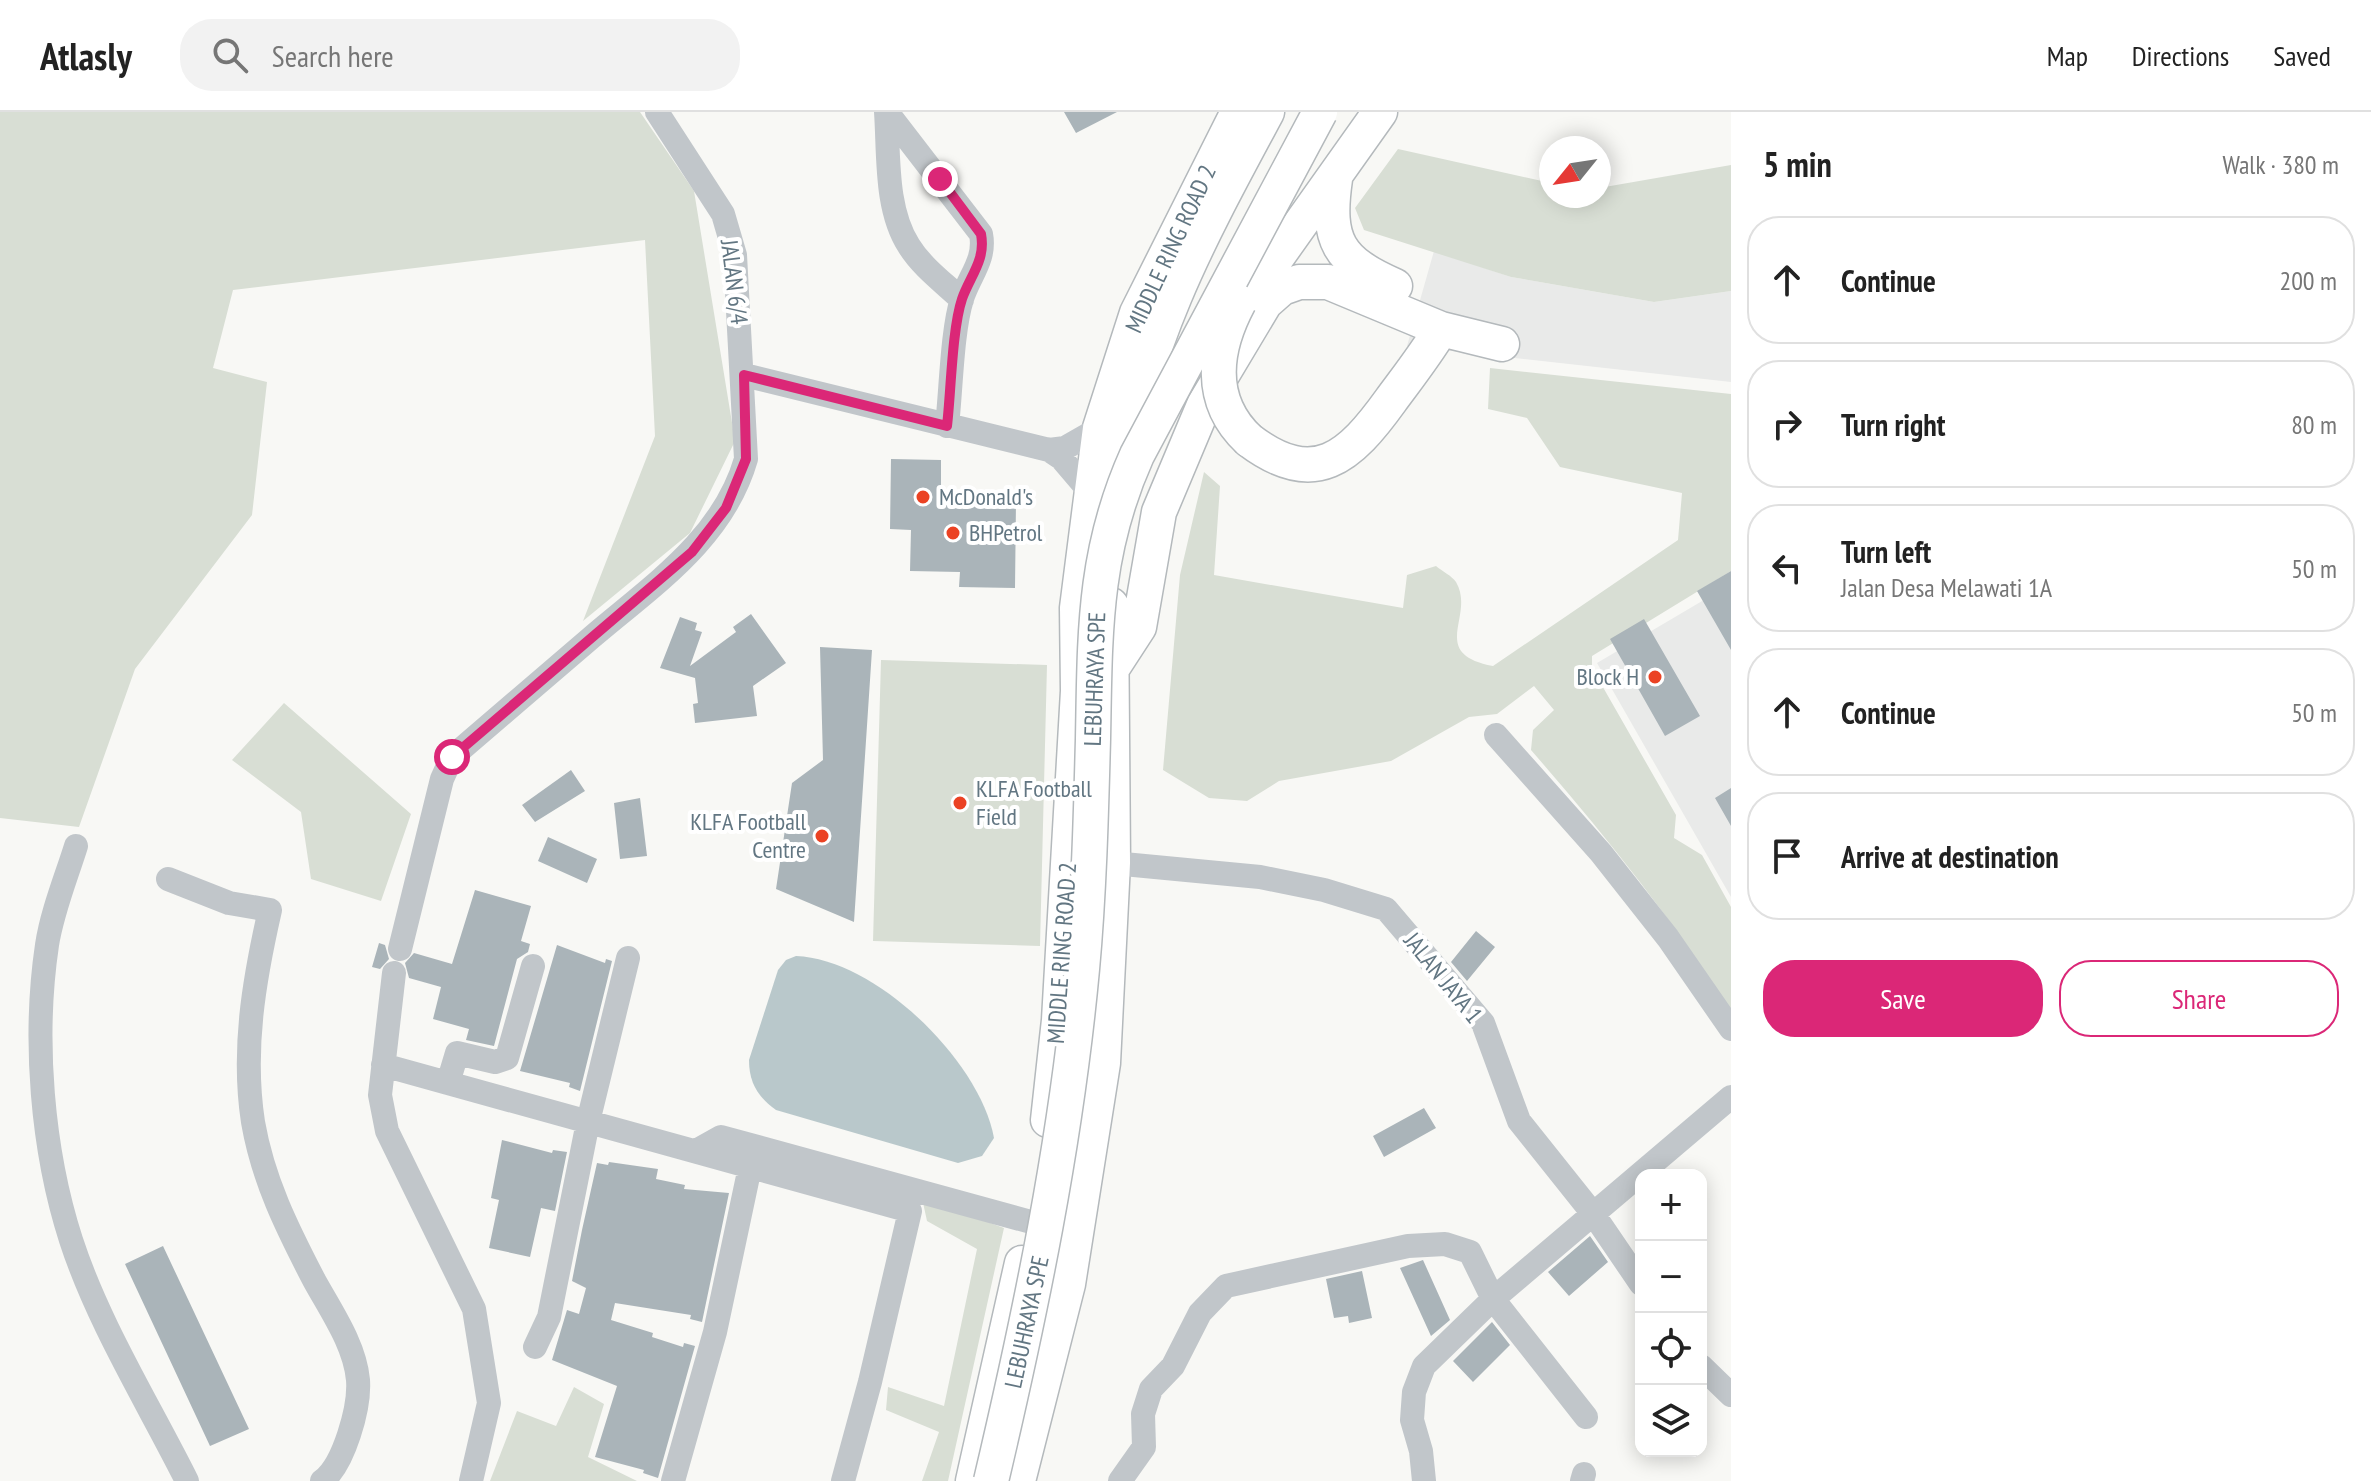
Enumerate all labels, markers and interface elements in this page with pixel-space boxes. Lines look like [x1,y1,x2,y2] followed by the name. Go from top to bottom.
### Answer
[180,19,740,91] search box
[40,31,132,80] text: Atlasly
[208,33,252,77] icon: search
[272,36,394,75] text: Search here
[2047,37,2088,74] text: Map
[2132,37,2229,74] text: Directions
[2273,37,2331,74] text: Saved
[1539,136,1611,208] north arrow
[1763,142,1832,186] text: 5 min
[2222,148,2339,181] text: Walk · 380 m
[1118,160,1223,338] street label: MIDDLE RING ROAD 2
[922,161,958,197] route end
[714,237,755,326] street label: JALAN 6/4
[1765,258,1809,302] icon: ahead
[1841,261,1936,300] text: Continue
[2279,264,2337,297] text: 200 m
[1765,402,1809,446] icon: right
[1841,405,1945,444] text: Turn right
[2291,408,2337,441] text: 80 m
[939,481,1033,512] place label: McDonald's
[914,488,932,506] marker: McDonald's
[969,517,1043,548] place label: BHPetrol
[944,524,962,542] marker: BHPetrol
[1841,532,1931,571] text: Turn left
[1765,546,1809,590] icon: left
[2291,552,2337,585] text: 50 m
[1841,571,2052,604] text: Jalan Desa Melawati 1A
[1077,611,1112,747] street label: LEBUHRAYA SPE
[1577,661,1639,692] place label: Block H
[1646,668,1664,686] marker: Block H
[1765,690,1809,734] icon: ahead
[1841,693,1936,732] text: Continue
[2291,696,2337,729] text: 50 m
[434,739,470,775] route start
[976,773,1092,832] place label: KLFA Football Field
[951,794,969,812] marker: KLFA Football Field
[690,806,806,865] place label: KLFA Football Centre
[813,827,831,845] marker: KLFA Football Centre
[1765,834,1809,878] icon: arrive
[1841,837,2059,876] text: Arrive at destination
[1040,861,1083,1045] street label: MIDDLE RING ROAD 2
[1397,925,1490,1030] street label: JALAN JAYA 1
[1763,960,2043,1037] button: Save
[2059,960,2339,1037] button: Share
[1635,1169,1707,1457] map controls
[1635,1169,1707,1241] button: +
[1635,1241,1707,1313] button: −
[997,1253,1056,1391] street label: LEBUHRAYA SPE
[1635,1313,1707,1385] button: locate
[1635,1385,1707,1457] button: layers

